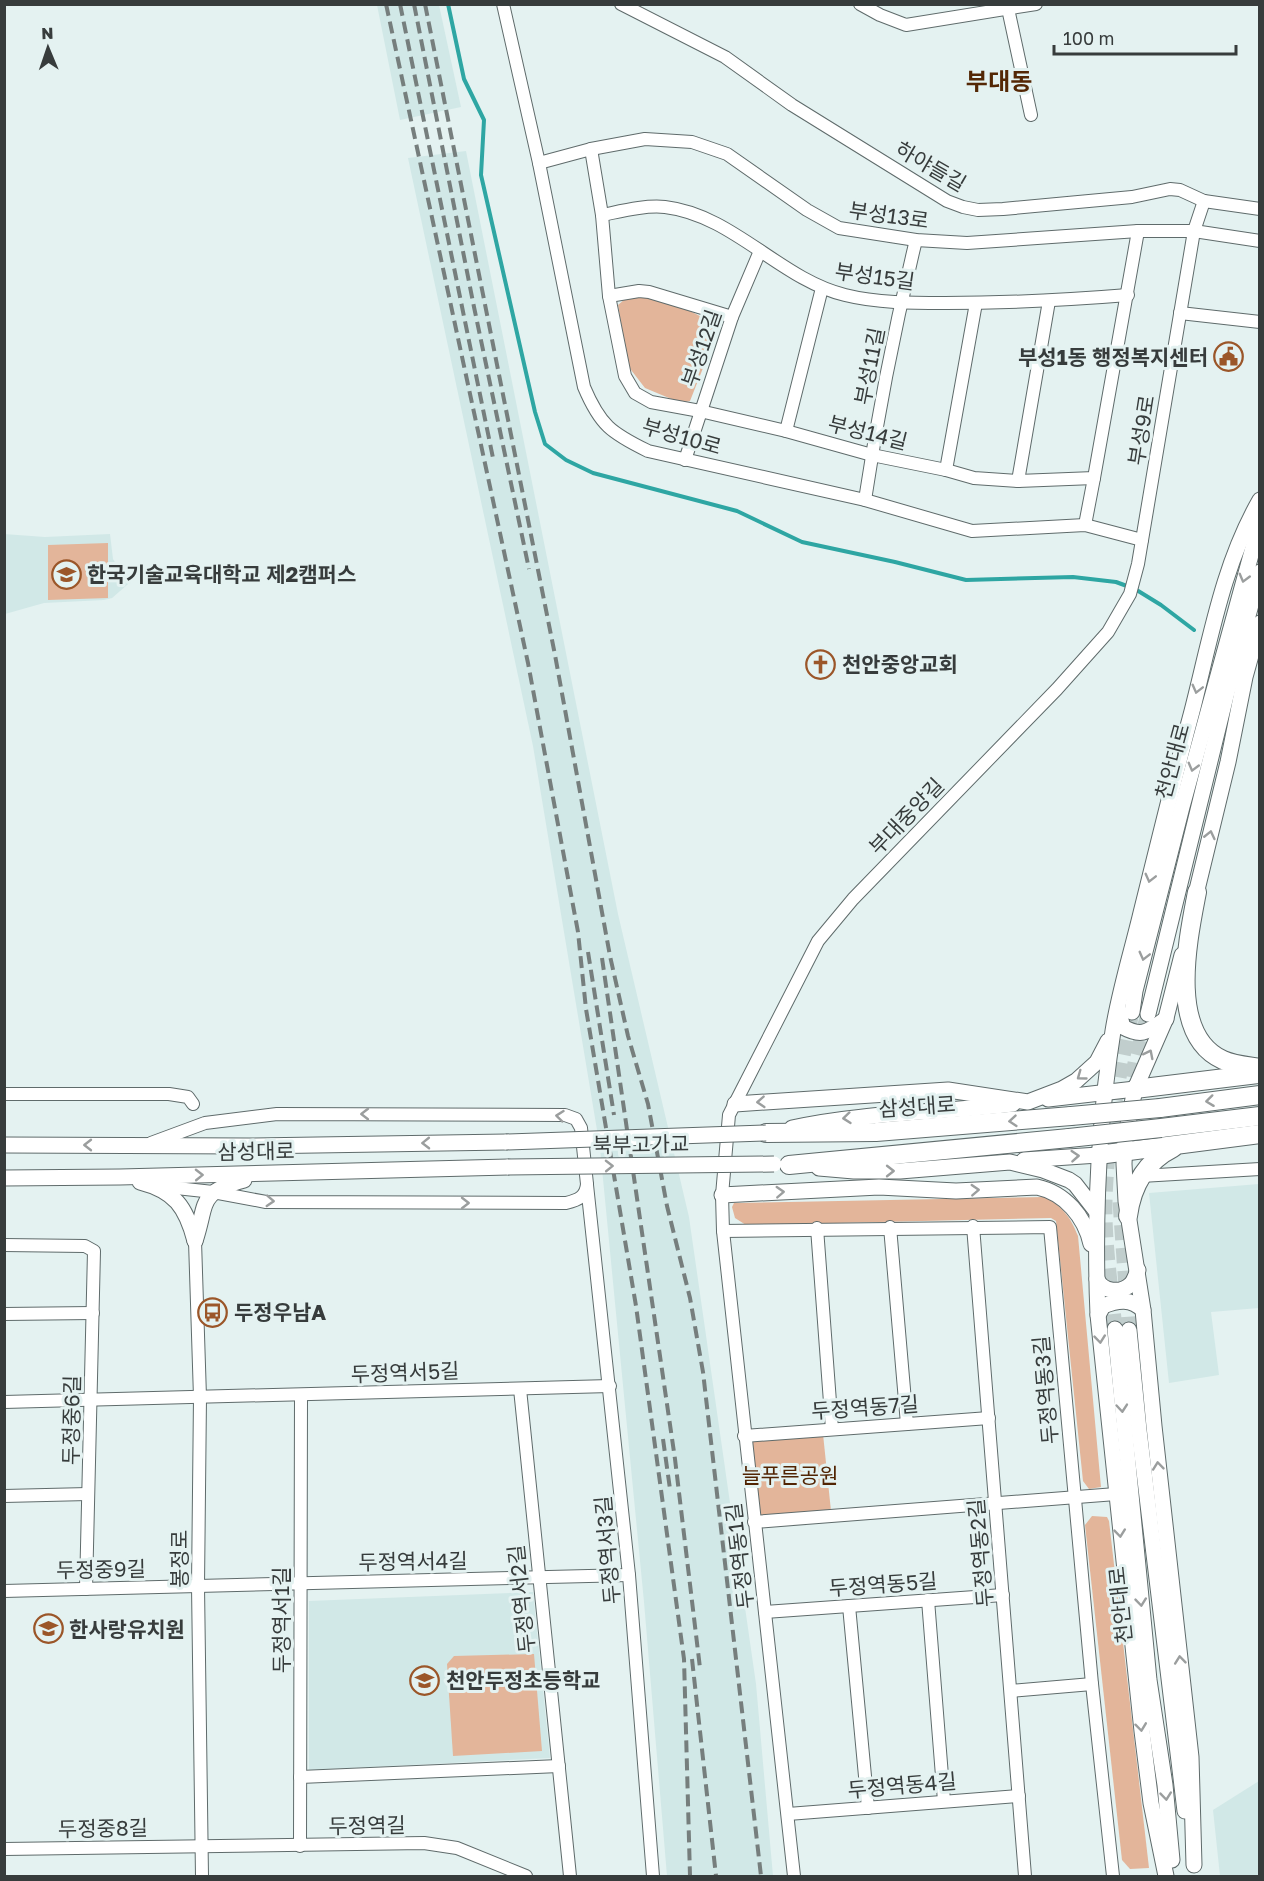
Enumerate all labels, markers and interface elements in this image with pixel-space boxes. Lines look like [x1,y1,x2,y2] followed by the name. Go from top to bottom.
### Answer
[18,18,78,78] north arrow
[1054,18,1236,56] scale bar
[41,23,54,43] text: N
[1063,27,1114,49] text: 100 m
[966,66,1032,95] district label: 부대동
[891,135,971,197] street label: 하야들길
[847,197,931,233] street label: 부성13로
[833,258,917,294] street label: 부성15길
[676,306,726,390] street label: 부성12길
[849,325,889,407] street label: 부성11길
[1213,341,1245,373] public building icon: 부성1동 행정복지센터
[1018,344,1208,370] place label: 부성1동 행정복지센터
[1123,393,1159,467] street label: 부성9로
[826,410,910,454] street label: 부성14길
[639,412,725,460] street label: 부성10로
[50,558,82,590] school or university icon: 한국기술교육대학교 제2캠퍼스
[87,561,356,587] place label: 한국기술교육대학교 제2캠퍼스
[1238,573,1251,583] one-way arrow
[805,648,837,680] church icon: 천안중앙교회
[842,651,958,677] place label: 천안중앙교회
[1192,683,1205,693] one-way arrow
[1149,720,1195,802] street label: 천안대로
[1187,762,1200,772] one-way arrow
[863,772,949,860] street label: 부대중앙길
[1203,831,1216,841] one-way arrow
[1144,872,1157,882] one-way arrow
[1139,950,1151,960] one-way arrow
[1142,1050,1154,1061] one-way arrow
[1077,1069,1088,1080] one-way arrow
[878,1090,956,1122] street label: 삼성대로
[756,1095,765,1108] one-way arrow
[1205,1095,1214,1107] one-way arrow
[360,1107,369,1120] one-way arrow
[555,1110,564,1123] one-way arrow
[842,1111,851,1124] one-way arrow
[1008,1114,1017,1127] one-way arrow
[592,1130,690,1158] street label: 북부고가교
[217,1137,295,1165] street label: 삼성대로
[422,1137,431,1149] one-way arrow
[84,1139,93,1151] one-way arrow
[1070,1150,1079,1163] one-way arrow
[604,1160,613,1172] one-way arrow
[885,1165,894,1177] one-way arrow
[195,1169,204,1181] one-way arrow
[971,1183,980,1196] one-way arrow
[776,1186,785,1199] one-way arrow
[266,1195,275,1208] one-way arrow
[461,1197,470,1209] one-way arrow
[197,1296,229,1328] bus stop icon: 두정우남A
[234,1299,326,1325] place label: 두정우남A
[1027,1335,1063,1445] street label: 두정역동3길
[1093,1335,1106,1344] one-way arrow
[350,1357,460,1387] street label: 두정역서5길
[57,1375,85,1465] street label: 두정중6길
[810,1390,920,1424] street label: 두정역동7길
[1115,1404,1128,1413] one-way arrow
[742,1462,838,1488] park label: 늘푸른공원
[1152,1462,1165,1471] one-way arrow
[589,1495,625,1605] street label: 두정역서3길
[962,1498,998,1608] street label: 두정역동2길
[720,1501,758,1611] street label: 두정역동1길
[1113,1529,1126,1538] one-way arrow
[166,1530,192,1588] street label: 봉정로
[502,1544,540,1654] street label: 두정역서2길
[358,1547,468,1575] street label: 두정역서4길
[56,1555,146,1583] street label: 두정중9길
[1103,1565,1137,1645] street label: 천안대로
[268,1567,294,1673] street label: 두정역서1길
[828,1567,938,1601] street label: 두정역동5길
[1134,1598,1147,1607] one-way arrow
[32,1613,64,1645] school or university icon: 한사랑유치원
[69,1616,185,1642] place label: 한사랑유치원
[1174,1656,1187,1665] one-way arrow
[409,1664,441,1696] school or university icon: 천안두정초등학교
[446,1667,601,1693] place label: 천안두정초등학교
[1134,1722,1147,1732] one-way arrow
[846,1767,958,1803] street label: 두정역동4길
[1159,1791,1172,1800] one-way arrow
[328,1811,406,1839] street label: 두정역길
[58,1814,148,1842] street label: 두정중8길

